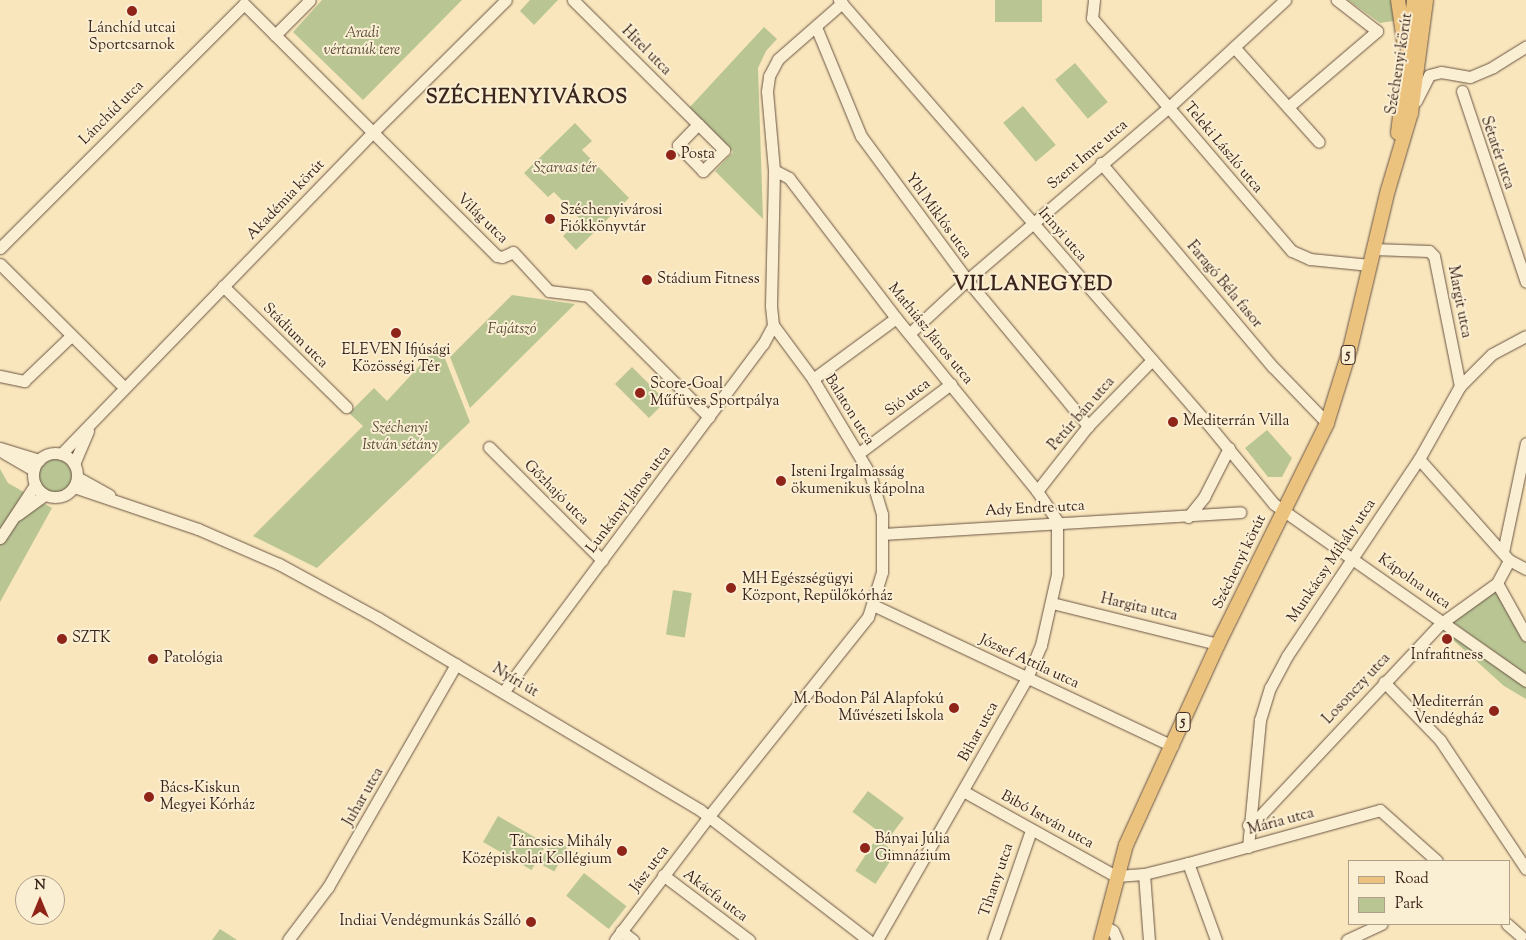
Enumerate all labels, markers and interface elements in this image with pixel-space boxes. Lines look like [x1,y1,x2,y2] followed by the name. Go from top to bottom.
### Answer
[126,5,138,17] marker: Lánchíd utcai Sportcsarnok
[1383,12,1417,116] street label: Széchenyi körút
[88,19,176,54] place label: Lánchíd utcai Sportcsarnok
[617,22,675,80] street label: Hitel utca
[324,24,400,59] park label: Aradi vértanúk tere
[76,77,148,149] street label: Lánchíd utca
[424,86,630,110] district label: SZÉCHENYIVÁROS
[1180,99,1266,197] street label: Teleki László utca
[1476,114,1518,192] street label: Sétatér utca
[1044,116,1132,194] street label: Szent Imre utca
[681,146,715,164] place label: Posta
[665,149,677,161] marker: Posta
[243,156,329,244] street label: Akadémia körút
[533,160,597,178] park label: Szarvas tér
[901,170,975,262] street label: Ybl Miklós utca
[453,190,511,248] street label: Világ utca
[560,201,663,236] place label: Széchenyivárosi Fiókkönyvtár
[1034,204,1090,266] street label: Irinyi utca
[544,213,556,225] marker: Széchenyivárosi Fiókkönyvtár
[1182,238,1266,332] street label: Faragó Béla fasor
[1443,264,1475,340] street label: Margit utca
[657,271,760,289] place label: Stádium Fitness
[951,273,1115,297] district label: VILLANEGYED
[641,274,653,286] marker: Stádium Fitness
[884,280,976,388] street label: Mathiász János utca
[259,300,331,372] street label: Stádium utca
[488,321,536,339] park label: Fajátszó
[390,327,402,339] marker: ELEVEN Ifjúsági Közösségi Tér
[341,341,451,376] place label: ELEVEN Ifjúsági Közösségi Tér
[1340,344,1356,366] road number: 5
[820,371,878,449] street label: Balaton utca
[1045,373,1119,455] street label: Petúr bán utca
[650,375,779,410] place label: Score-Goal Műfüves Sportpálya
[882,375,934,421] street label: Sió utca
[634,387,646,399] marker: Score-Goal Műfüves Sportpálya
[1183,413,1289,431] place label: Mediterrán Villa
[1167,416,1179,428] marker: Mediterrán Villa
[362,419,438,454] park label: Széchenyi István sétány
[583,443,675,557] street label: Lunkányi János utca
[520,457,592,529] street label: Gőzhajó utca
[791,463,925,498] place label: Isteni Irgalmasság ökumenikus kápolna
[775,475,787,487] marker: Isteni Irgalmasság ökumenikus kápolna
[1284,496,1380,626] street label: Munkácsy Mihály utca
[985,497,1085,521] street label: Ady Endre utca
[1209,512,1271,612] street label: Széchenyi körút
[1374,550,1454,614] street label: Kápolna utca
[742,570,893,605] place label: MH Egészségügyi Központ, Repülőkórház
[724,581,738,595] marker: MH Egészségügyi Központ, Repülőkórház
[1099,590,1179,626] street label: Hargita utca
[72,630,111,648] place label: SZTK
[976,631,1082,693] street label: József Attila utca
[56,633,68,645] marker: SZTK
[1441,633,1453,645] marker: Infrafitness
[1411,647,1483,665] place label: Infrafitness
[164,650,223,668] place label: Patológia
[1320,650,1394,728] street label: Losonczy utca
[146,652,160,666] marker: Patológia
[489,660,541,702] street label: Nyíri út
[793,690,944,725] place label: M. Bodon Pál Alapfokú Művészeti Iskola
[1412,693,1484,728] place label: Mediterrán Vendégház
[955,699,1003,765] street label: Bihar utca
[948,702,960,714] marker: M. Bodon Pál Alapfokú Művészeti Iskola
[1488,705,1500,717] marker: Mediterrán Vendégház
[1176,710,1190,734] road number: 5
[340,764,388,830] street label: Juhar utca
[160,779,255,814] place label: Bács-Kiskun Megyei Kórház
[997,787,1097,853] street label: Bibó István utca
[142,790,156,804] marker: Bács-Kiskun Megyei Kórház
[1246,805,1316,839] street label: Mária utca
[875,830,951,865] place label: Bányai Júlia Gimnázium
[462,833,612,868] place label: Táncsics Mihály Középiskolai Kollégium
[976,841,1018,919] street label: Tihany utca
[627,842,673,896] street label: Jász utca
[859,842,871,854] marker: Bányai Júlia Gimnázium
[616,845,628,857] marker: Táncsics Mihály Középiskolai Kollégium
[1348,860,1511,925] legend
[679,866,751,926] street label: Akácfa utca
[1395,869,1429,890] text: Road
[15,875,65,925] north arrow
[34,876,46,896] text: N
[1395,894,1424,915] text: Park
[339,913,521,931] place label: Indiai Vendégmunkás Szálló
[525,916,537,928] marker: Indiai Vendégmunkás Szálló

